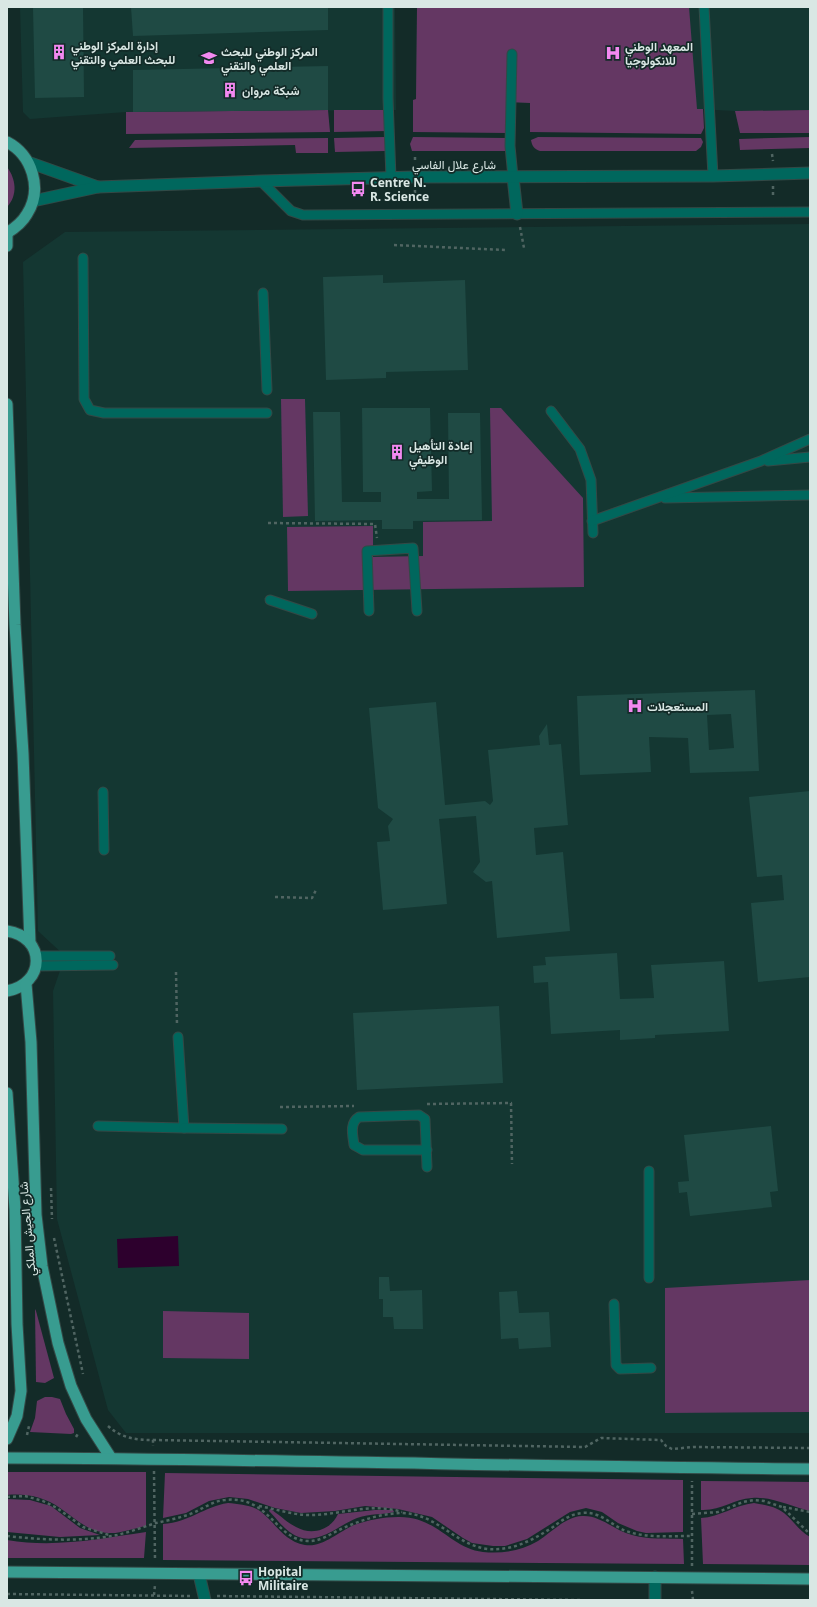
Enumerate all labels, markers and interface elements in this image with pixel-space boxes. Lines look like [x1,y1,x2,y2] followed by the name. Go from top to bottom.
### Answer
[71,37,175,70] place label: إدارة المركز الوطني للبحث العلمي والتقني
[625,38,693,69] place label: المعهد الوطني للانكولوجيا
[50,43,68,61] building icon: إدارة المركز الوطني للبحث العلمي والتقني
[221,43,318,76] place label: المركز الوطني للبحث العلمي والتقني
[604,44,622,62] hospital icon: المعهد الوطني للانكولوجيا
[200,49,218,67] school or university icon: المركز الوطني للبحث العلمي والتقني
[221,81,239,99] building icon: شبكة مروان
[242,82,300,99] place label: شبكة مروان
[412,156,496,175] street label: شارع علال الفاسي
[370,174,429,205] place label: Centre N. R. Science
[349,180,367,198] bus stop icon: Centre N. R. Science
[409,437,473,470] place label: إعادة التأهيل الوظيفي
[388,443,406,461] building icon: إعادة التأهيل الوظيفي
[626,697,644,715] hospital icon: المستعجلات
[647,698,708,715] place label: المستعجلات
[14,1181,42,1277] street label: شارع الجيش الملكي
[258,1563,308,1594] place label: Hopital Militaire
[237,1569,255,1587] bus stop icon: Hopital Militaire

